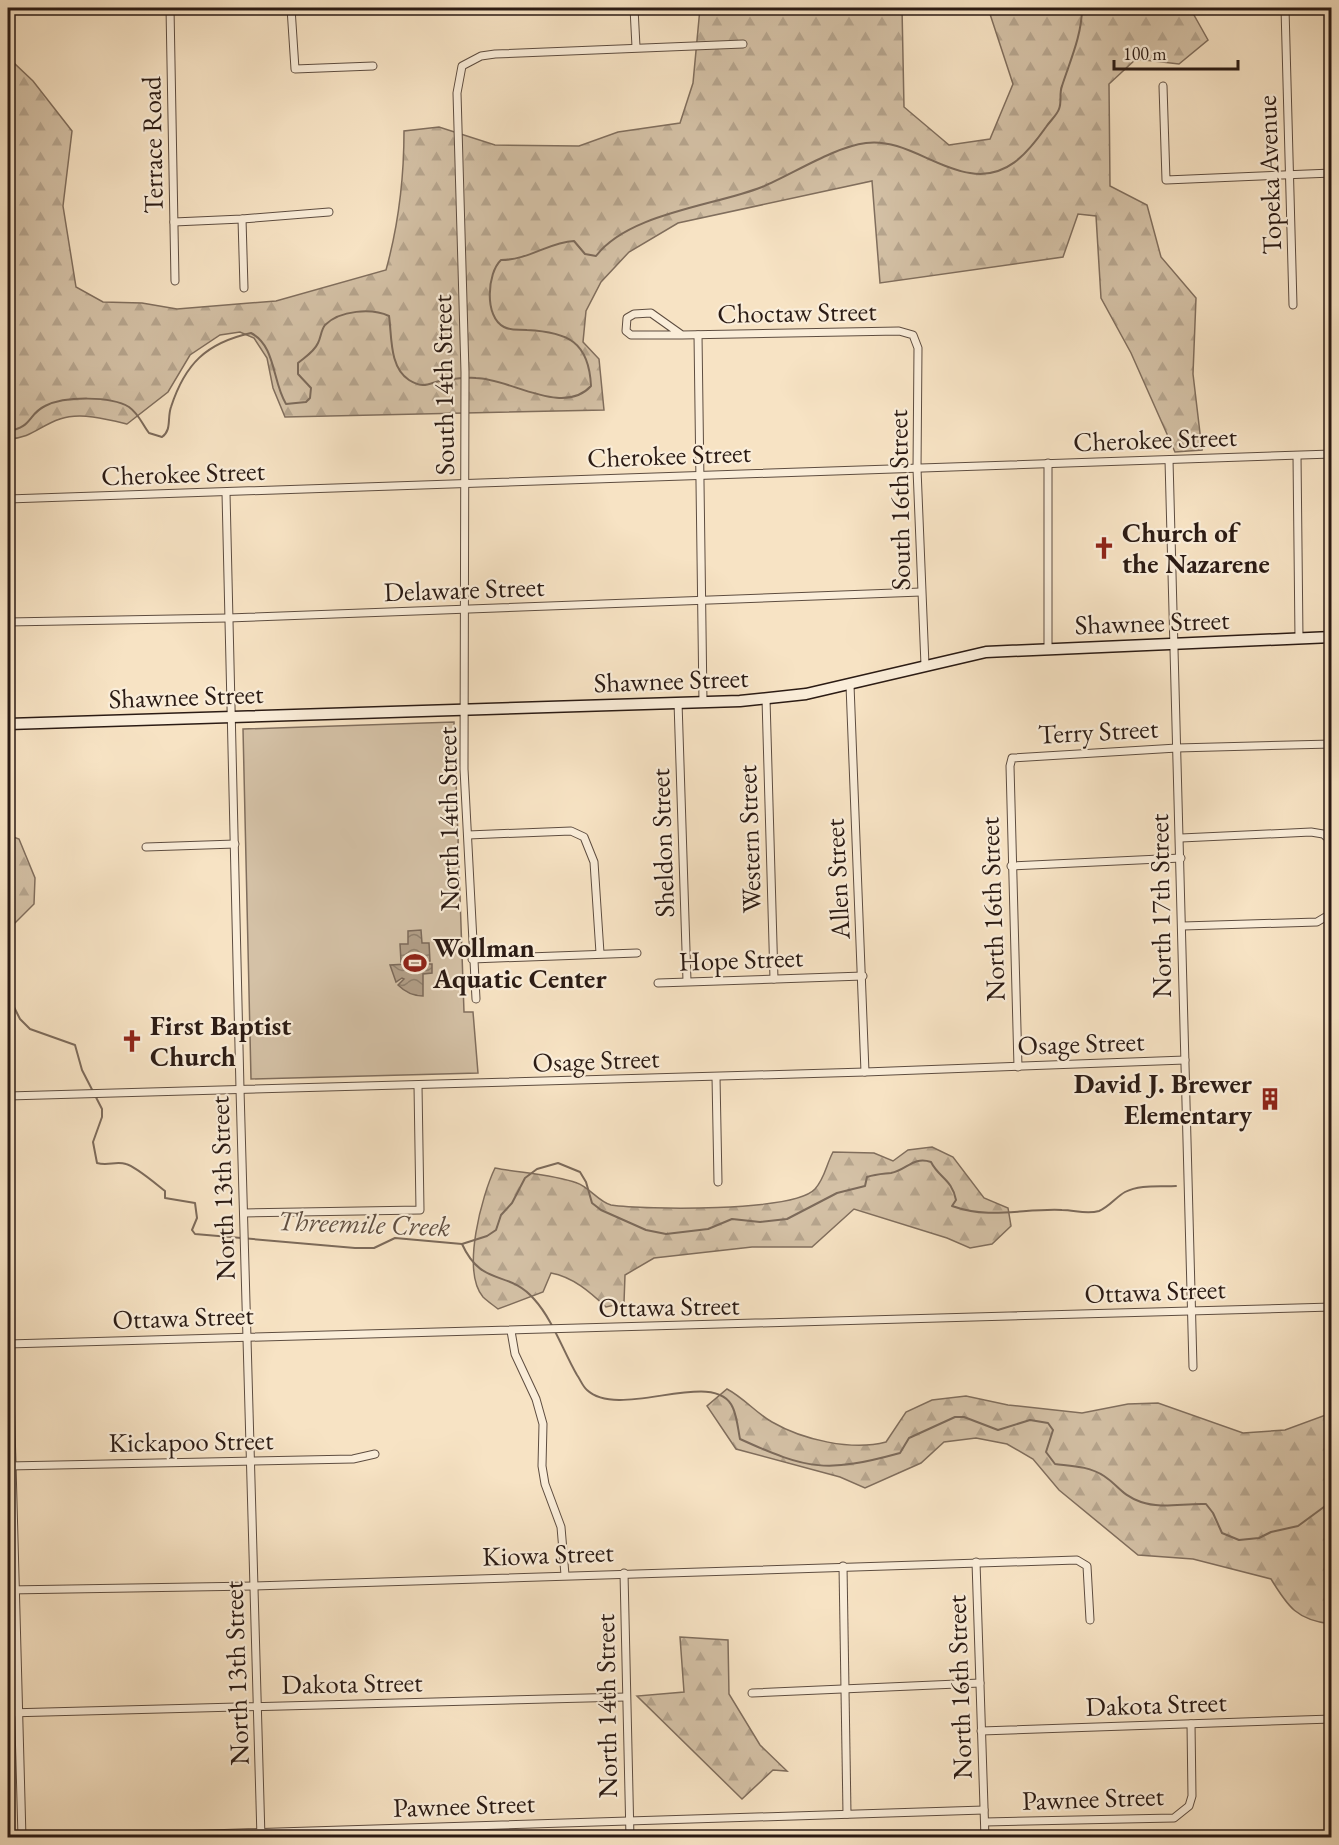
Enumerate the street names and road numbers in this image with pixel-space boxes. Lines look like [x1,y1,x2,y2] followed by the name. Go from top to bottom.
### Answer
[133,76,171,214] street label: Terrace Road
[1249,95,1289,255] street label: Topeka Avenue
[717,293,877,331] street label: Choctaw Street
[424,294,462,476] street label: South 14th Street
[880,409,918,591] street label: South 16th Street
[1073,419,1238,459] street label: Cherokee Street
[587,435,752,475] street label: Cherokee Street
[101,453,266,493] street label: Cherokee Street
[383,569,545,609] street label: Delaware Street
[1074,602,1231,642] street label: Shawnee Street
[593,660,750,700] street label: Shawnee Street
[108,676,265,716] street label: Shawnee Street
[1037,710,1160,752] street label: Terry Street
[429,726,467,912] street label: North 14th Street
[729,764,769,914] street label: Western Street
[642,767,682,918] street label: Sheldon Street
[1141,813,1179,999] street label: North 17th Street
[971,816,1013,1002] street label: North 16th Street
[816,817,858,941] street label: Allen Street
[678,939,804,979] street label: Hope Street
[1017,1023,1146,1063] street label: Osage Street
[532,1040,661,1080] street label: Osage Street
[201,1095,243,1281] street label: North 13th Street
[1084,1271,1227,1311] street label: Ottawa Street
[598,1287,741,1325] street label: Ottawa Street
[112,1297,255,1337] street label: Ottawa Street
[108,1422,274,1460] street label: Kickapoo Street
[482,1534,615,1574] street label: Kiowa Street
[215,1580,257,1766] street label: North 13th Street
[938,1594,980,1780] street label: North 16th Street
[587,1613,625,1799] street label: North 14th Street
[281,1664,423,1702] street label: Dakota Street
[1085,1684,1228,1724] street label: Dakota Street
[1021,1778,1165,1818] street label: Pawnee Street
[392,1785,536,1825] street label: Pawnee Street

